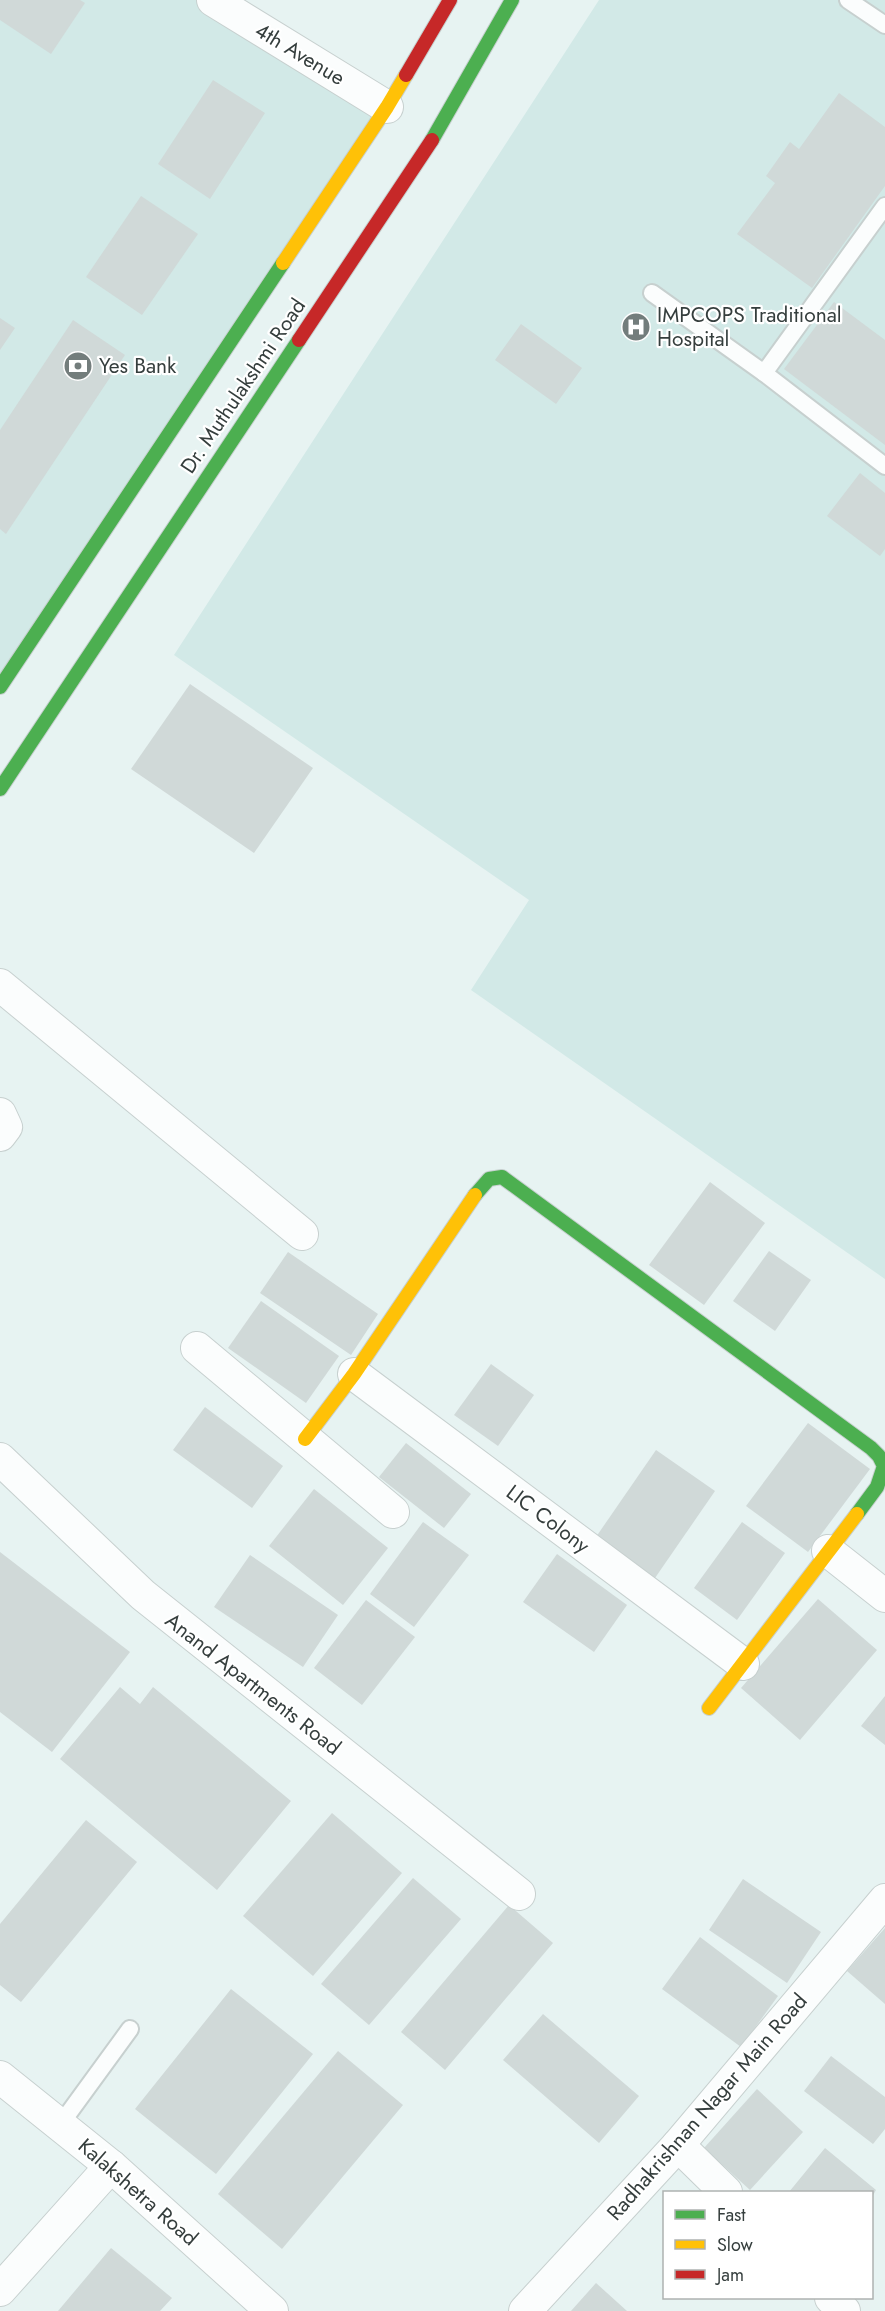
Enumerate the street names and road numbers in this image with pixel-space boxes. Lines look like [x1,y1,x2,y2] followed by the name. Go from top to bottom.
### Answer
[249,15,351,93] street label: 4th Avenue
[173,293,313,479] street label: Dr. Muthulakshmi Road
[500,1478,597,1561] street label: LIC Colony
[159,1606,347,1762] street label: Anand Apartments Road
[600,1987,814,2227] street label: Radhakrishnan Nagar Main Road
[71,2131,205,2253] street label: Kalakshetra Road

